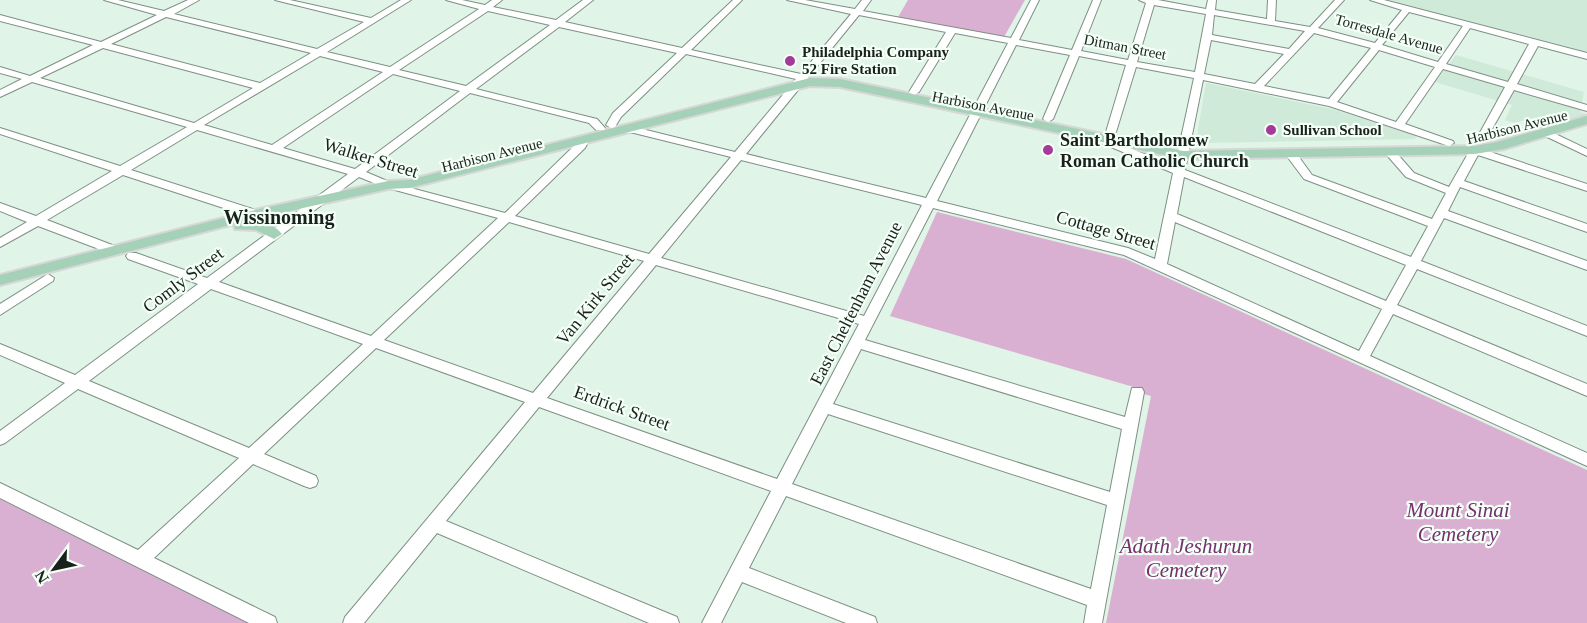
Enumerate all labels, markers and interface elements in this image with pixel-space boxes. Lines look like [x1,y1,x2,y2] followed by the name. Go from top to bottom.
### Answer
[1333,11,1445,57] street label: Torresdale Avenue
[1082,31,1168,63] street label: Ditman Street
[802,44,950,77] place label: Philadelphia Company 52 Fire Station
[783,54,797,68] marker: Philadelphia Company 52 Fire Station
[931,88,1036,124] street label: Harbison Avenue
[1465,107,1569,147] street label: Harbison Avenue
[1283,122,1382,138] place label: Sullivan School
[1264,123,1278,137] marker: Sullivan School
[1060,130,1249,171] place label: Saint Bartholomew Roman Catholic Church
[321,134,421,182] street label: Walker Street
[440,135,544,175] street label: Harbison Avenue
[1041,143,1055,157] marker: Saint Bartholomew Roman Catholic Church
[224,206,334,229] district label: Wissinoming
[1054,206,1158,254] street label: Cottage Street
[806,218,906,388] street label: East Cheltenham Avenue
[139,243,227,317] street label: Comly Street
[552,249,638,349] street label: Van Kirk Street
[571,381,673,435] street label: Erdrick Street
[1405,498,1510,546] park label: Mount Sinai Cemetery
[1118,534,1252,582] park label: Adath Jeshurun Cemetery
[24,539,84,599] north arrow
[31,567,52,586] text: N

